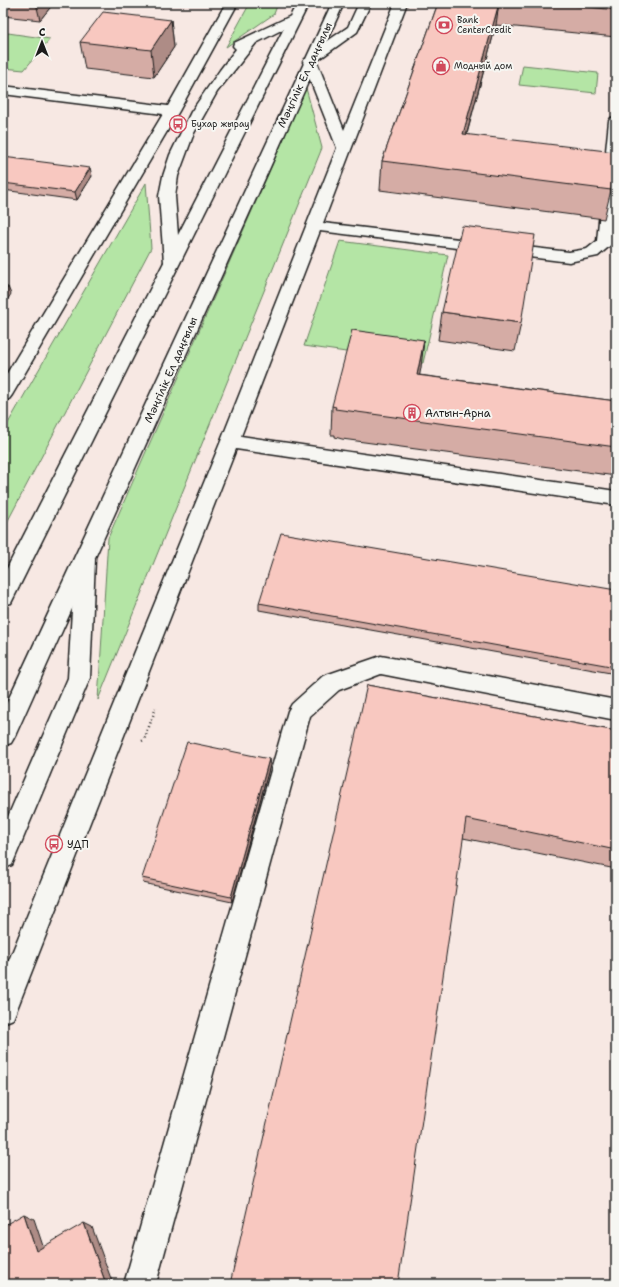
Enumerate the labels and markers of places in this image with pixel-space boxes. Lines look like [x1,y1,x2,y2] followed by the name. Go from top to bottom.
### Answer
[457,14,511,36] place label: Bank CenterCredit
[434,15,454,35] bank icon: Bank CenterCredit
[431,56,451,76] shop icon: Модный дом
[454,60,512,72] place label: Модный дом
[168,114,188,134] bus stop icon: Бухар жырау
[191,118,250,130] place label: Бухар жырау
[402,403,422,423] building icon: Алтын-Арна
[425,406,491,421] place label: Алтын-Арна
[44,834,64,854] bus stop icon: УДП
[67,837,89,852] place label: УДП

